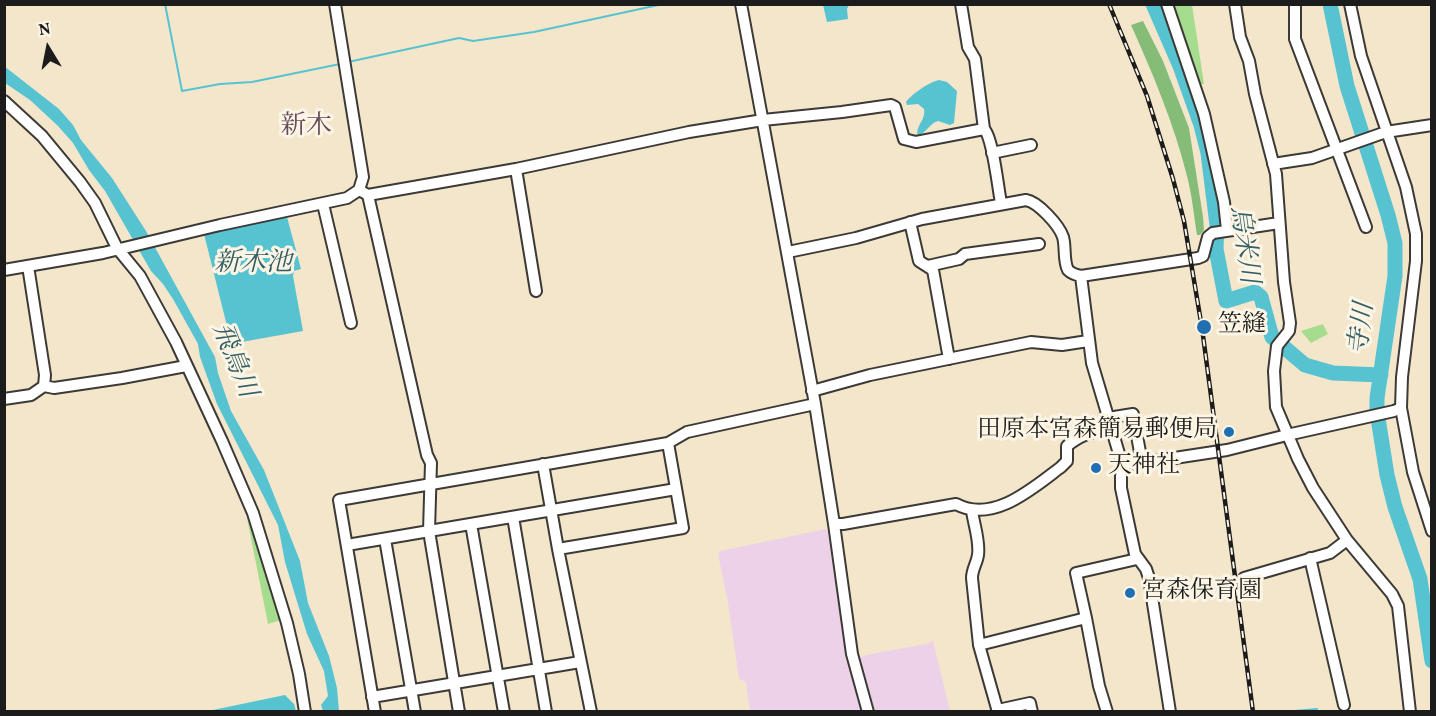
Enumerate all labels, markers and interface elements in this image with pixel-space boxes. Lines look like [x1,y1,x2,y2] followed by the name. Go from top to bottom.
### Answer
[18,18,78,78] north arrow
[37,18,53,42] text: N
[280,112,332,144] district label: 新木
[1221,204,1263,286] water label: 烏米川
[214,249,292,281] water label: 新木池
[1345,301,1383,357] water label: 寺川
[1218,313,1266,341] place label: 笠縫
[1195,318,1213,336] marker: 笠縫
[203,319,261,403] water label: 飛鳥川
[977,418,1217,446] place label: 田原本宮森簡易郵便局
[1222,425,1236,439] marker: 田原本宮森簡易郵便局
[1108,454,1180,482] place label: 天神社
[1089,461,1103,475] marker: 天神社
[1142,579,1262,607] place label: 宮森保育園
[1123,586,1137,600] marker: 宮森保育園

